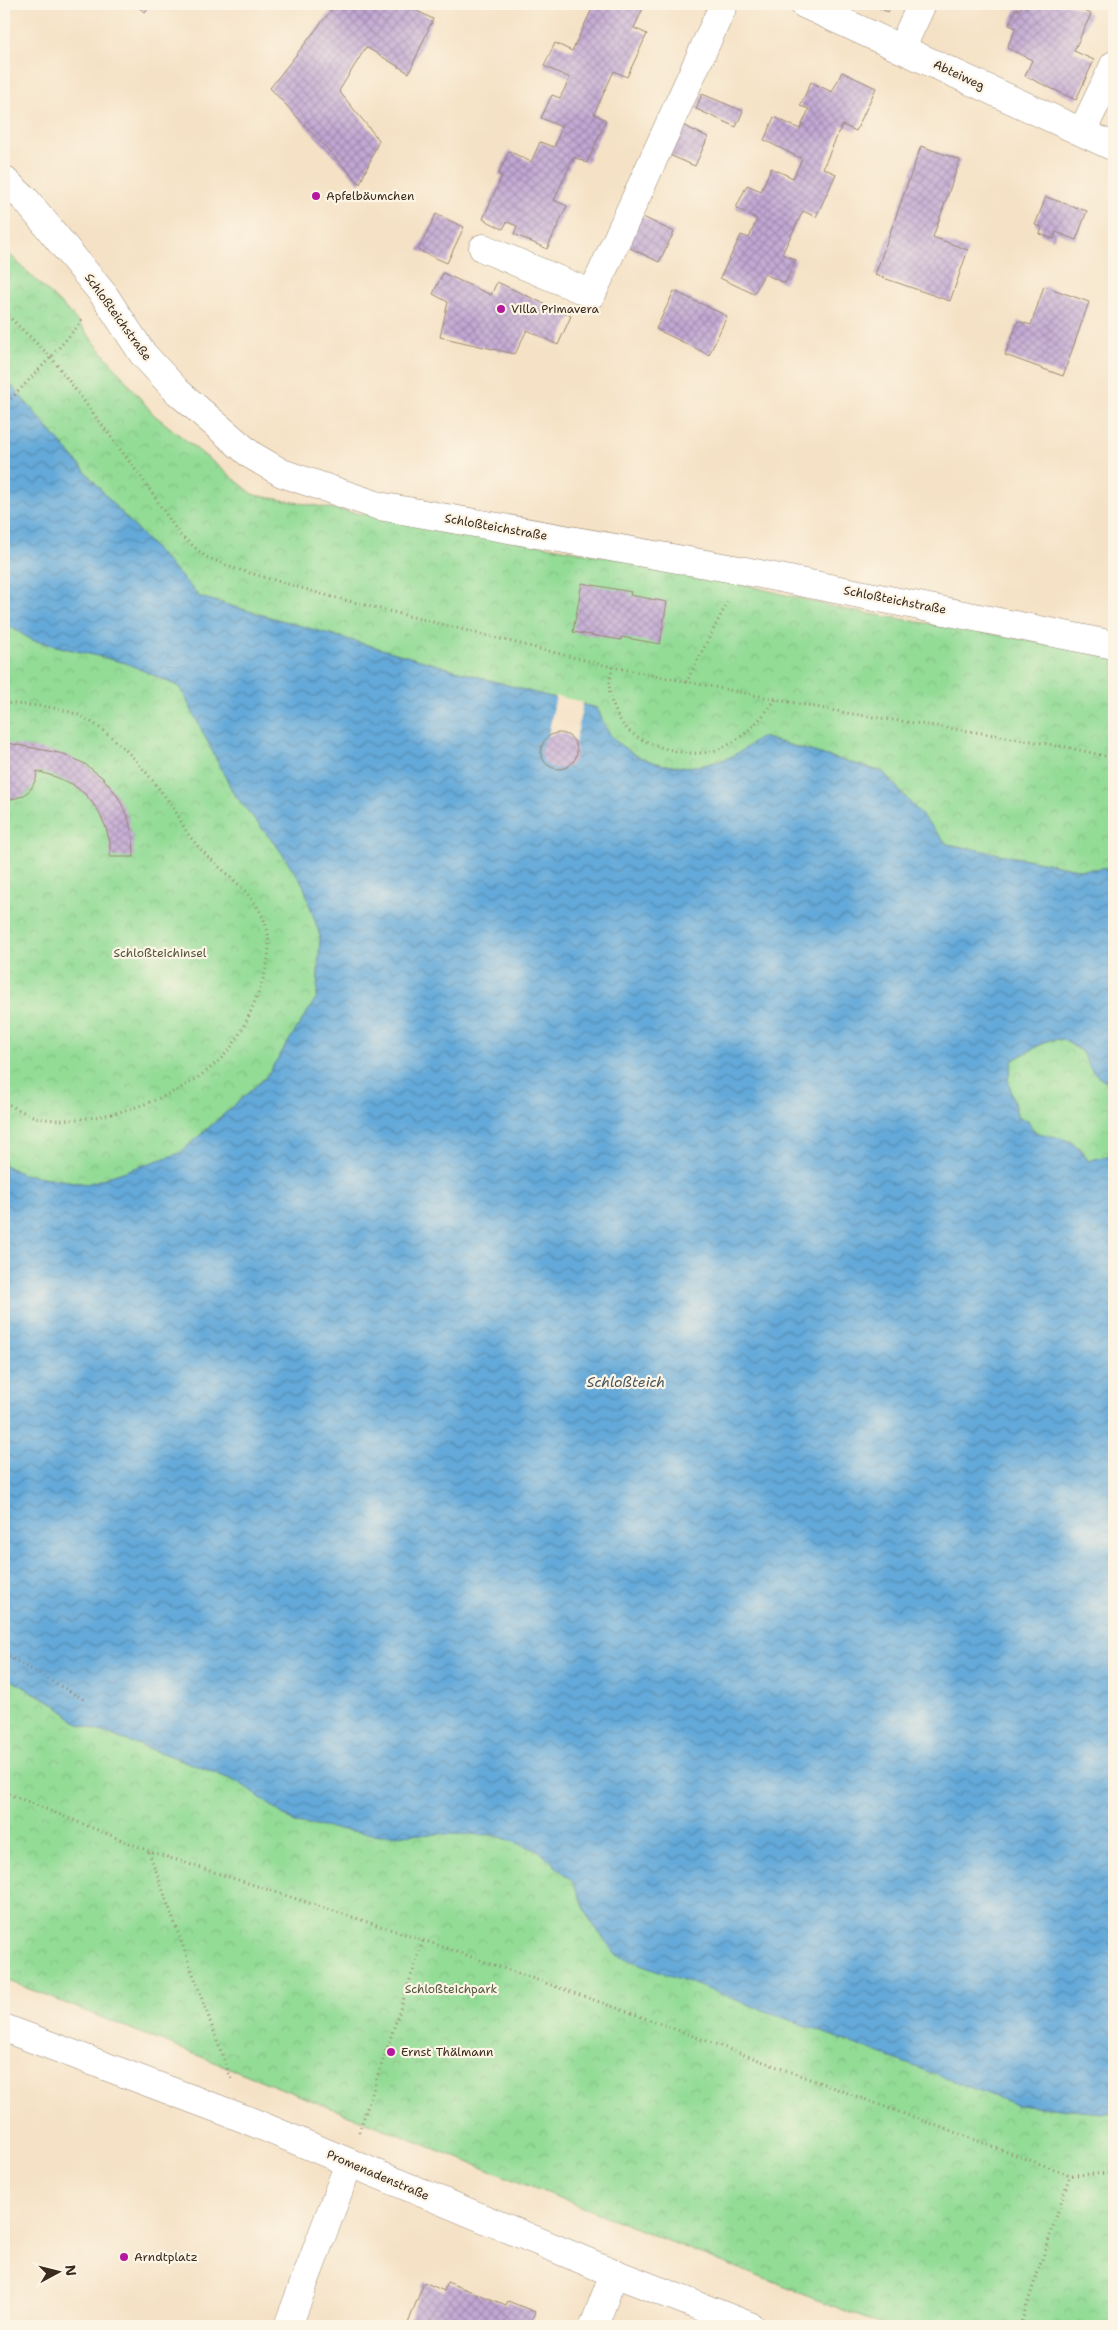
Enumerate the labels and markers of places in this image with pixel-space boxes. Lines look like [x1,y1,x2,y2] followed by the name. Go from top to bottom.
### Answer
[326,188,414,204] place label: Apfelbäumchen
[310,190,322,202] marker: Apfelbäumchen
[511,301,599,317] place label: Villa Primavera
[495,303,507,315] marker: Villa Primavera
[401,2044,493,2060] place label: Ernst Thälmann
[385,2046,397,2058] marker: Ernst Thälmann
[134,2249,198,2265] place label: Arndtplatz
[118,2251,130,2263] marker: Arndtplatz

